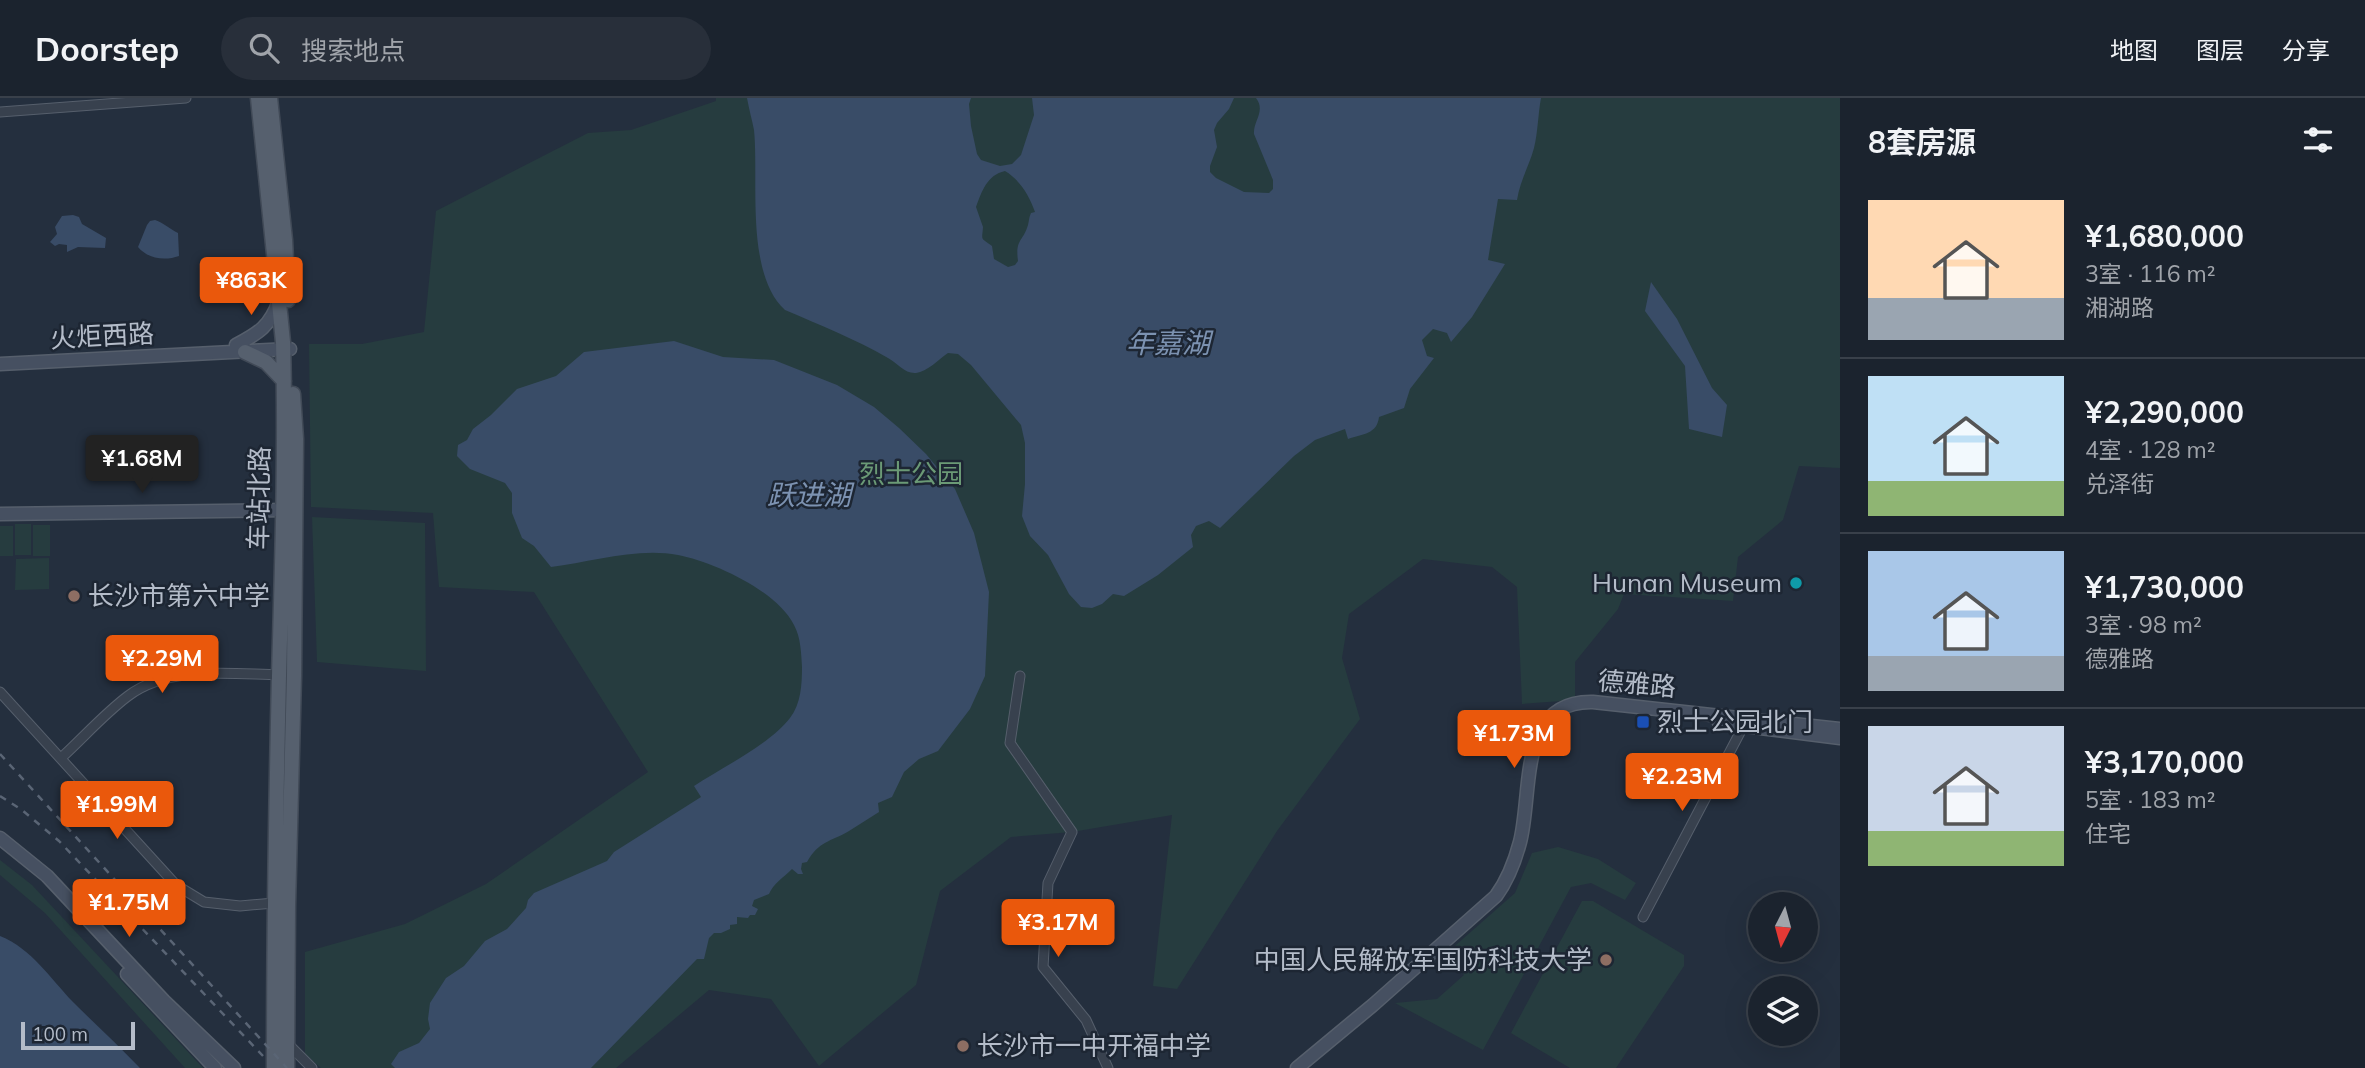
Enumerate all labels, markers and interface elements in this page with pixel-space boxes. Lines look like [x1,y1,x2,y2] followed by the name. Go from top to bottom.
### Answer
[221,17,711,80] search box
[35,28,179,69] text: Doorstep
[245,29,283,67] icon: search
[301,34,405,67] text: 搜索地点
[2110,35,2158,65] text: 地图
[2196,35,2244,65] text: 图层
[2282,35,2330,65] text: 分享
[2299,121,2337,159] icon: filters
[1868,123,1976,161] text: 8套房源
[2085,217,2244,255] text: ¥1,680,000
[1924,228,2008,312] icon: home
[202,258,300,317] pin: ¥863K
[2085,259,2215,288] text: 3室 · 116 m²
[216,265,286,294] text: ¥863K
[2085,293,2154,322] text: 湘湖路
[49,316,155,355] street label: 火炬西路
[1126,325,1214,360] water label: 年嘉湖
[2085,393,2244,431] text: ¥2,290,000
[1924,404,2008,488] icon: home
[2085,435,2215,464] text: 4室 · 128 m²
[85,436,199,495] pin: ¥1.68M
[102,443,182,472] text: ¥1.68M
[241,446,276,550] street label: 车站北路
[859,457,963,490] park label: 烈士公园
[2085,469,2154,498] text: 兑泽街
[767,477,855,512] water label: 跃进湖
[1592,566,1782,599] place label: Hunan Museum
[2085,568,2244,606] text: ¥1,730,000
[1788,575,1804,591] marker: Hunan Museum
[88,579,270,612] place label: 长沙市第六中学
[1924,579,2008,663] icon: home
[66,588,82,604] marker: 长沙市第六中学
[2085,610,2202,639] text: 3室 · 98 m²
[105,636,219,695] pin: ¥2.29M
[122,643,202,672] text: ¥2.29M
[2085,644,2154,673] text: 德雅路
[1597,664,1677,703] street label: 德雅路
[1657,705,1813,738] place label: 烈士公园北门
[1457,710,1571,770] pin: ¥1.73M
[1635,714,1651,730] marker: 烈士公园北门
[1474,718,1554,747] text: ¥1.73M
[2085,743,2244,781] text: ¥3,170,000
[1625,754,1739,813] pin: ¥2.23M
[1924,754,2008,838] icon: home
[1642,761,1722,790] text: ¥2.23M
[60,782,174,841] pin: ¥1.99M
[2085,785,2215,814] text: 5室 · 183 m²
[77,789,157,818] text: ¥1.99M
[2085,819,2131,848] text: 住宅
[72,880,186,939] pin: ¥1.75M
[89,887,169,916] text: ¥1.75M
[1748,892,1818,962] north arrow
[1748,892,1818,1046] map controls
[1001,900,1115,959] pin: ¥3.17M
[1018,907,1098,936] text: ¥3.17M
[1254,943,1592,976] place label: 中国人民解放军国防科技大学
[1598,952,1614,968] marker: 中国人民解放军国防科技大学
[1748,976,1818,1046] button: layers
[21,1019,135,1051] scale bar
[32,1022,88,1046] text: 100 m
[977,1029,1211,1062] place label: 长沙市一中开福中学
[955,1038,971,1054] marker: 长沙市一中开福中学

